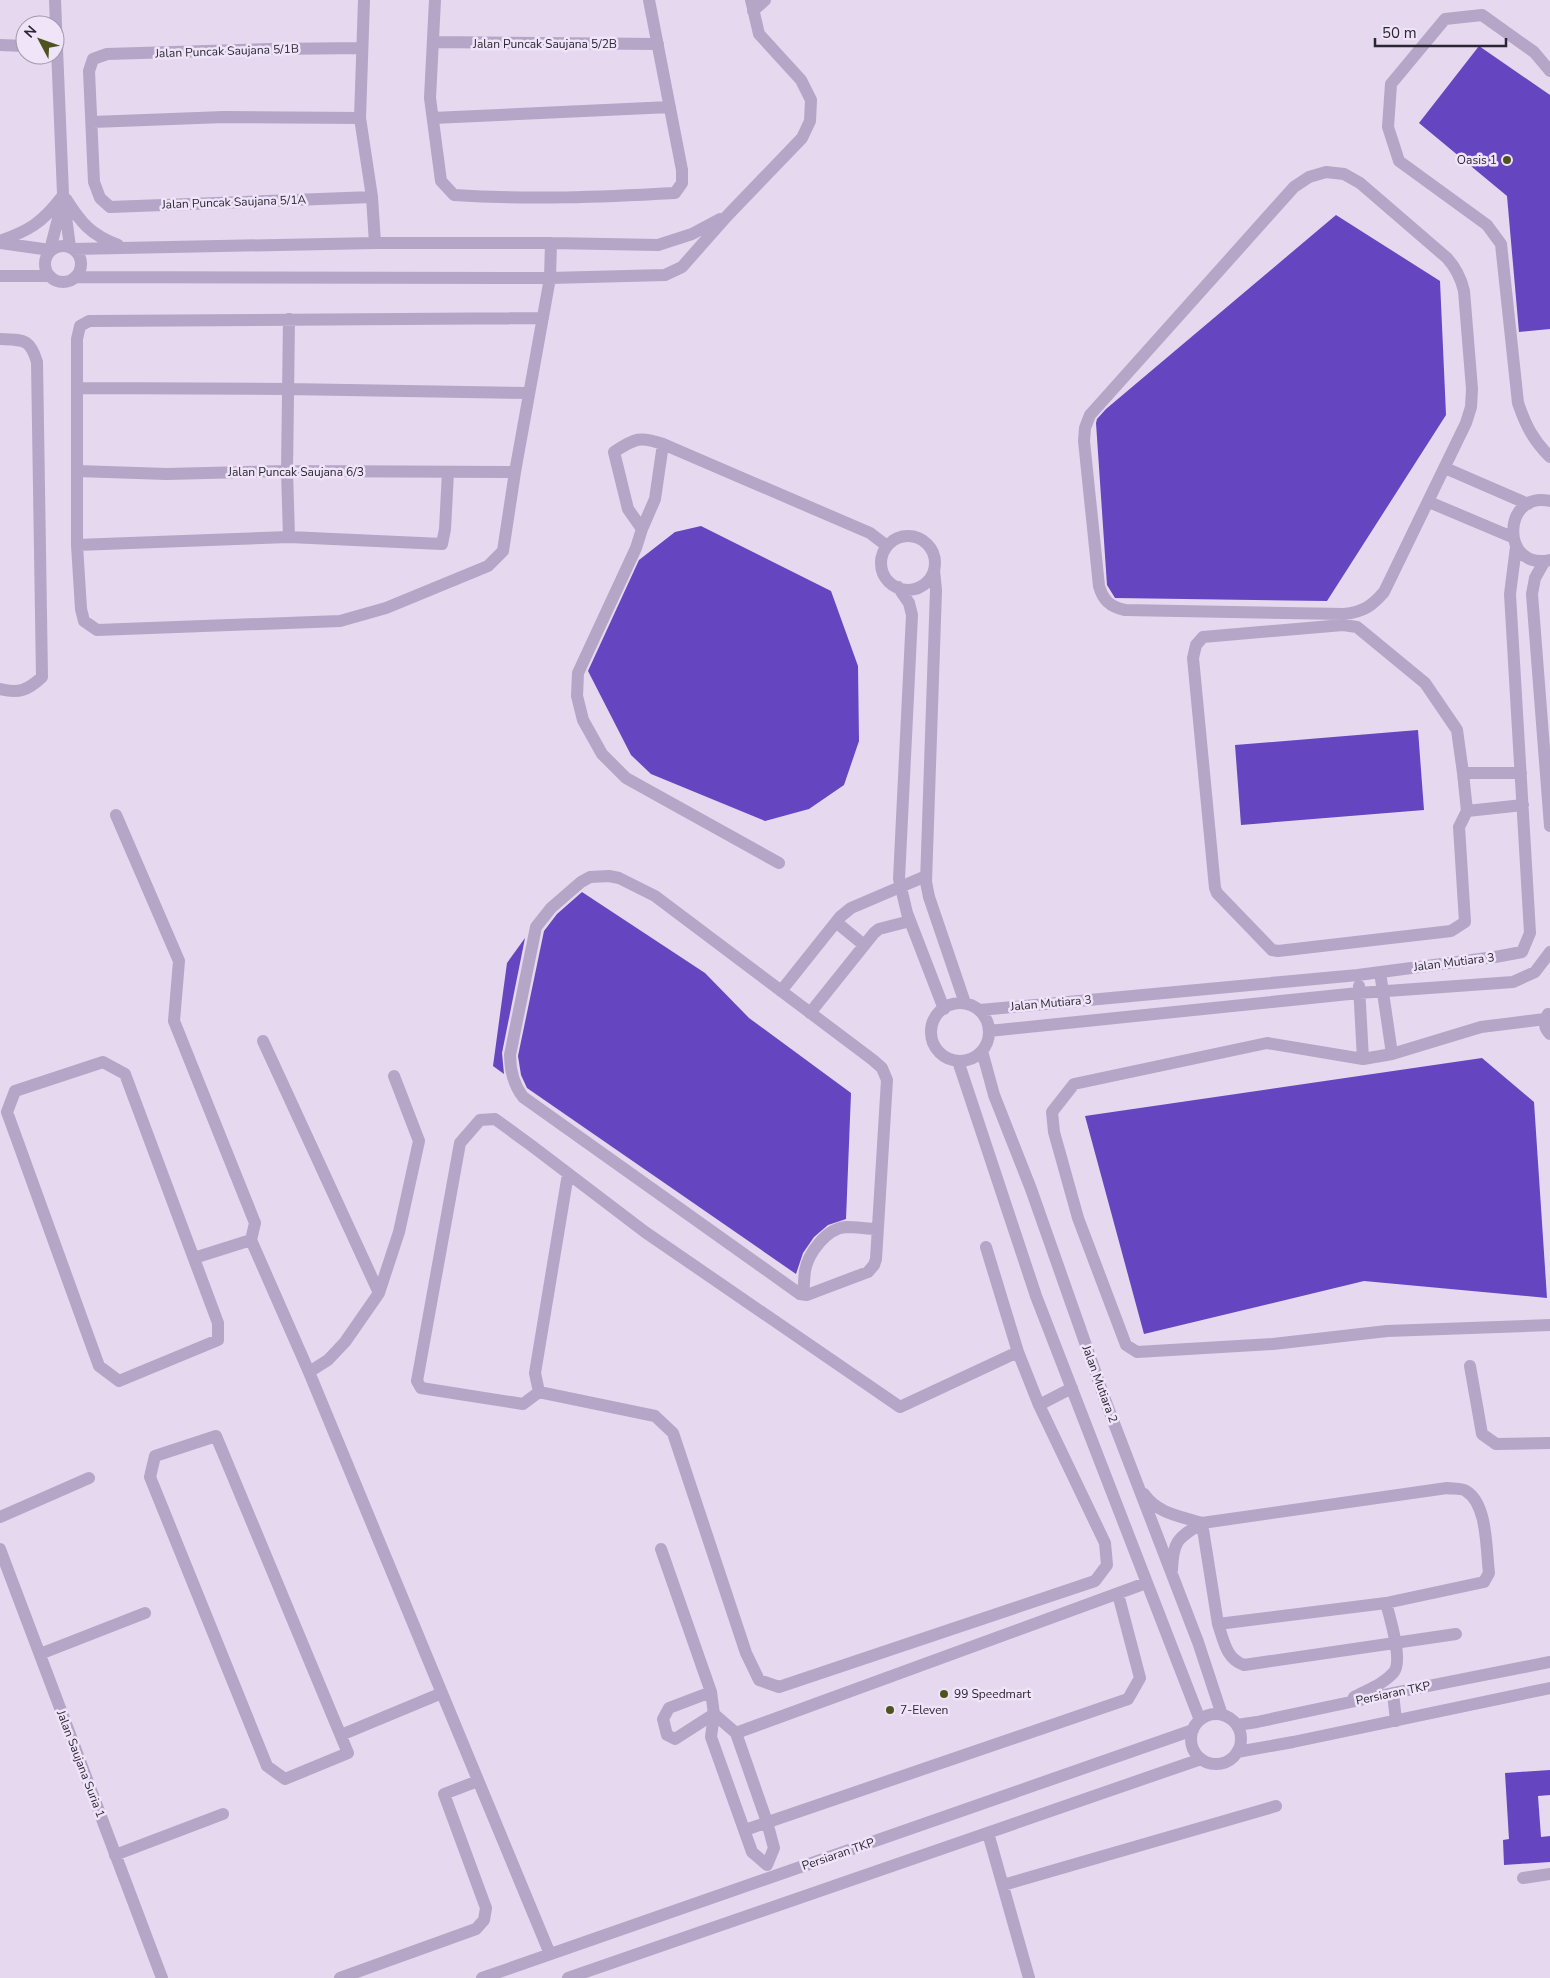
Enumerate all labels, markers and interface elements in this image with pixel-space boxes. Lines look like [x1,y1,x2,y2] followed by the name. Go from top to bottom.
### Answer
[15,15,65,65] north arrow
[1375,15,1506,47] scale bar
[20,22,41,42] text: N
[1382,23,1417,43] text: 50 m
[472,36,617,52] street label: Jalan Puncak Saujana 5/2B
[154,40,299,62] street label: Jalan Puncak Saujana 5/1B
[1457,152,1497,168] place label: Oasis 1
[1501,154,1513,166] marker: Oasis 1
[160,191,307,213] street label: Jalan Puncak Saujana 5/1A
[227,464,364,480] street label: Jalan Puncak Saujana 6/3
[1412,949,1495,975] street label: Jalan Mutiara 3
[1009,991,1092,1015] street label: Jalan Mutiara 3
[1078,1342,1121,1425] street label: Jalan Mutiara 2
[1354,1677,1432,1709] street label: Persiaran TKP
[954,1686,1032,1702] place label: 99 Speedmart
[938,1688,950,1700] marker: 99 Speedmart
[900,1702,948,1718] place label: 7-Eleven
[884,1704,896,1716] marker: 7-Eleven
[53,1707,109,1820] street label: Jalan Saujana Suria 1
[800,1834,877,1874] street label: Persiaran TKP

